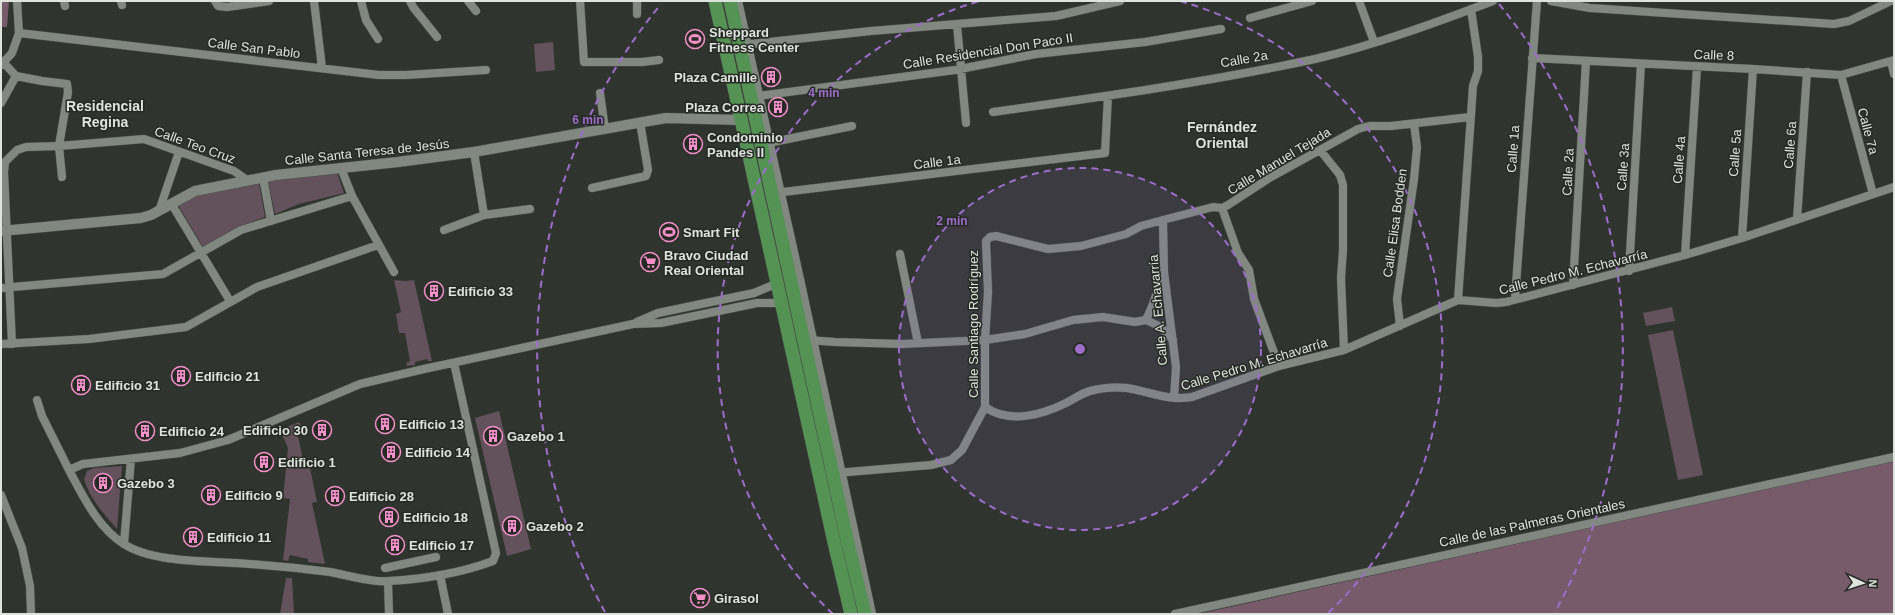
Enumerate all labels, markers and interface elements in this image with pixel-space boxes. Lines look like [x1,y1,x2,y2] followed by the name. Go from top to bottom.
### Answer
[709,25,799,55] place label: Sheppard Fitness Center
[684,28,706,50] sports icon: Sheppard Fitness Center
[902,30,1074,72] street label: Calle Residencial Don Paco II
[207,35,301,61] street label: Calle San Pablo
[1219,47,1270,71] street label: Calle 2a
[1694,47,1734,63] street label: Calle 8
[760,66,782,88] building icon: Plaza Camille
[674,70,757,85] place label: Plaza Camille
[808,86,840,100] text: 4 min
[767,96,789,118] building icon: Plaza Correa
[66,98,144,130] district label: Residencial Regina
[685,100,765,115] place label: Plaza Correa
[1855,106,1882,157] street label: Calle 7a
[572,113,604,127] text: 6 min
[1187,119,1257,151] district label: Fernández Oriental
[1781,120,1799,169] street label: Calle 6a
[152,123,238,167] street label: Calle Teo Cruz
[1225,124,1334,198] street label: Calle Manuel Tejada
[1504,124,1522,173] street label: Calle 1a
[1726,128,1744,177] street label: Calle 5a
[707,130,783,160] place label: Condominio Pandes II
[682,133,704,155] building icon: Condominio Pandes II
[1670,135,1688,184] street label: Calle 4a
[284,136,450,168] street label: Calle Santa Teresa de Jesús
[1614,142,1632,191] street label: Calle 3a
[1559,147,1577,196] street label: Calle 2a
[912,152,962,172] street label: Calle 1a
[1380,168,1410,278] street label: Calle Elisa Bodden
[936,214,968,228] text: 2 min
[658,221,680,243] sports icon: Smart Fit
[683,225,740,240] place label: Smart Fit
[1497,246,1650,298] street label: Calle Pedro M. Echavarría
[664,248,749,278] place label: Bravo Ciudad Real Oriental
[966,250,981,398] street label: Calle Santiago Rodríguez
[639,251,661,273] supermarket icon: Bravo Ciudad Real Oriental
[1146,253,1170,366] street label: Calle A. Echavarría
[423,280,445,302] building icon: Edificio 33
[448,284,513,299] place label: Edificio 33
[1179,334,1330,393] street label: Calle Pedro M. Echavarría
[1073,342,1087,356] centre of rings
[170,365,192,387] building icon: Edificio 21
[195,369,260,384] place label: Edificio 21
[70,374,92,396] building icon: Edificio 31
[95,378,160,393] place label: Edificio 31
[374,413,396,435] building icon: Edificio 13
[399,417,464,432] place label: Edificio 13
[311,419,333,441] building icon: Edificio 30
[134,420,156,442] building icon: Edificio 24
[243,423,308,438] place label: Edificio 30
[159,424,225,439] place label: Edificio 24
[482,425,504,447] building icon: Gazebo 1
[507,429,565,444] place label: Gazebo 1
[380,441,402,463] building icon: Edificio 14
[405,445,471,460] place label: Edificio 14
[253,451,275,473] building icon: Edificio 1
[278,455,336,470] place label: Edificio 1
[92,472,114,494] building icon: Gazebo 3
[117,476,175,491] place label: Gazebo 3
[200,484,222,506] building icon: Edificio 9
[324,485,346,507] building icon: Edificio 28
[225,488,283,503] place label: Edificio 9
[349,489,414,504] place label: Edificio 28
[1438,496,1627,550] street label: Calle de las Palmeras Orientales
[378,506,400,528] building icon: Edificio 18
[403,510,468,525] place label: Edificio 18
[501,515,523,537] building icon: Gazebo 2
[526,519,584,534] place label: Gazebo 2
[182,526,204,548] building icon: Edificio 11
[207,530,271,545] place label: Edificio 11
[384,534,406,556] building icon: Edificio 17
[409,538,474,553] place label: Edificio 17
[1843,563,1883,603] north arrow
[1867,579,1879,588] text: N
[689,587,711,609] supermarket icon: Girasol
[714,591,759,606] place label: Girasol

